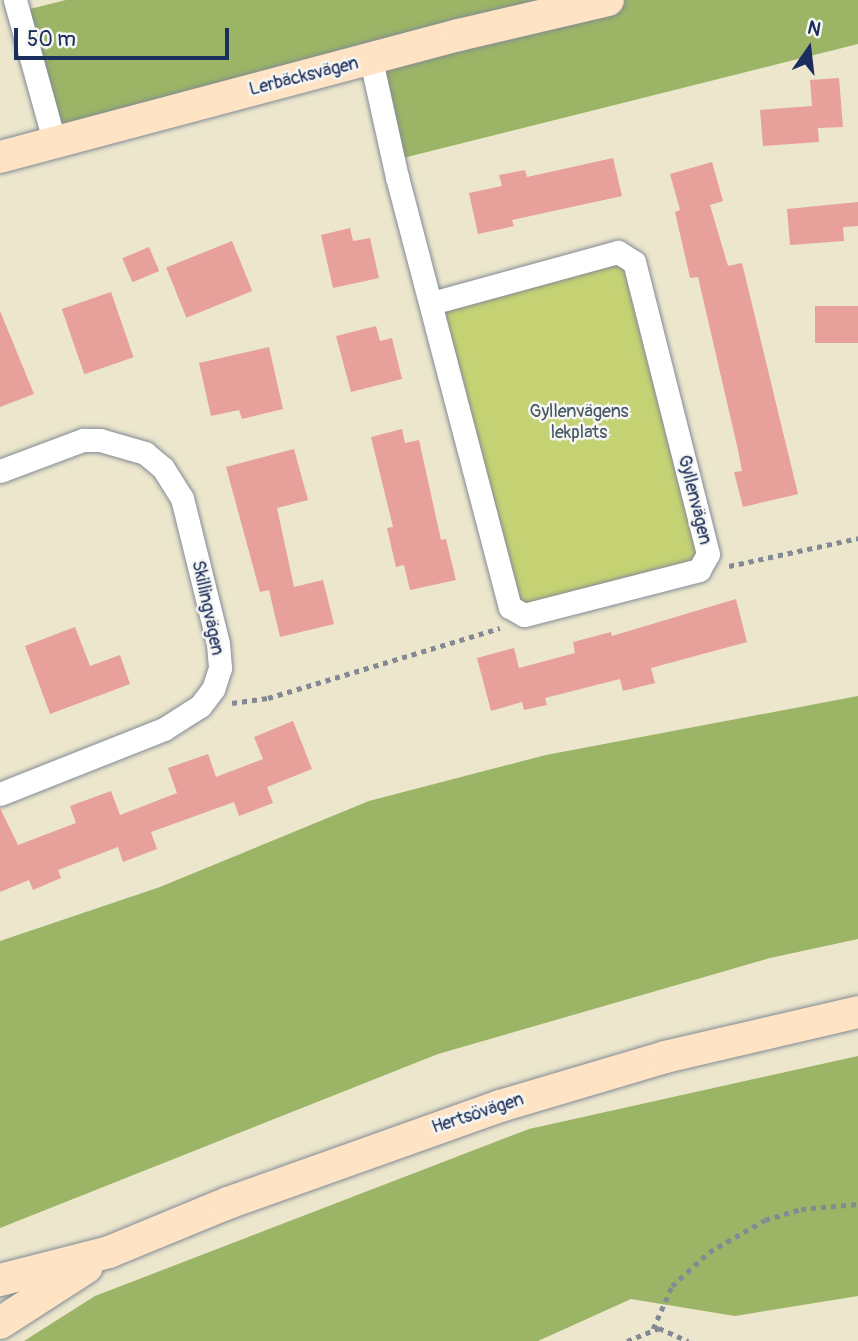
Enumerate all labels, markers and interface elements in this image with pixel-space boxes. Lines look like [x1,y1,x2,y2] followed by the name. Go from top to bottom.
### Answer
[18,14,233,58] scale bar
[774,14,844,84] north arrow
[805,15,823,42] text: N
[27,26,76,53] text: 50 m
[247,53,361,101] street label: Lerbäcksvägen
[530,402,628,444] park label: Gyllenvägens lekplats
[672,453,716,547] street label: Gyllenvägen
[186,559,228,657] street label: Skillingvägen
[429,1089,527,1139] street label: Hertsövägen

